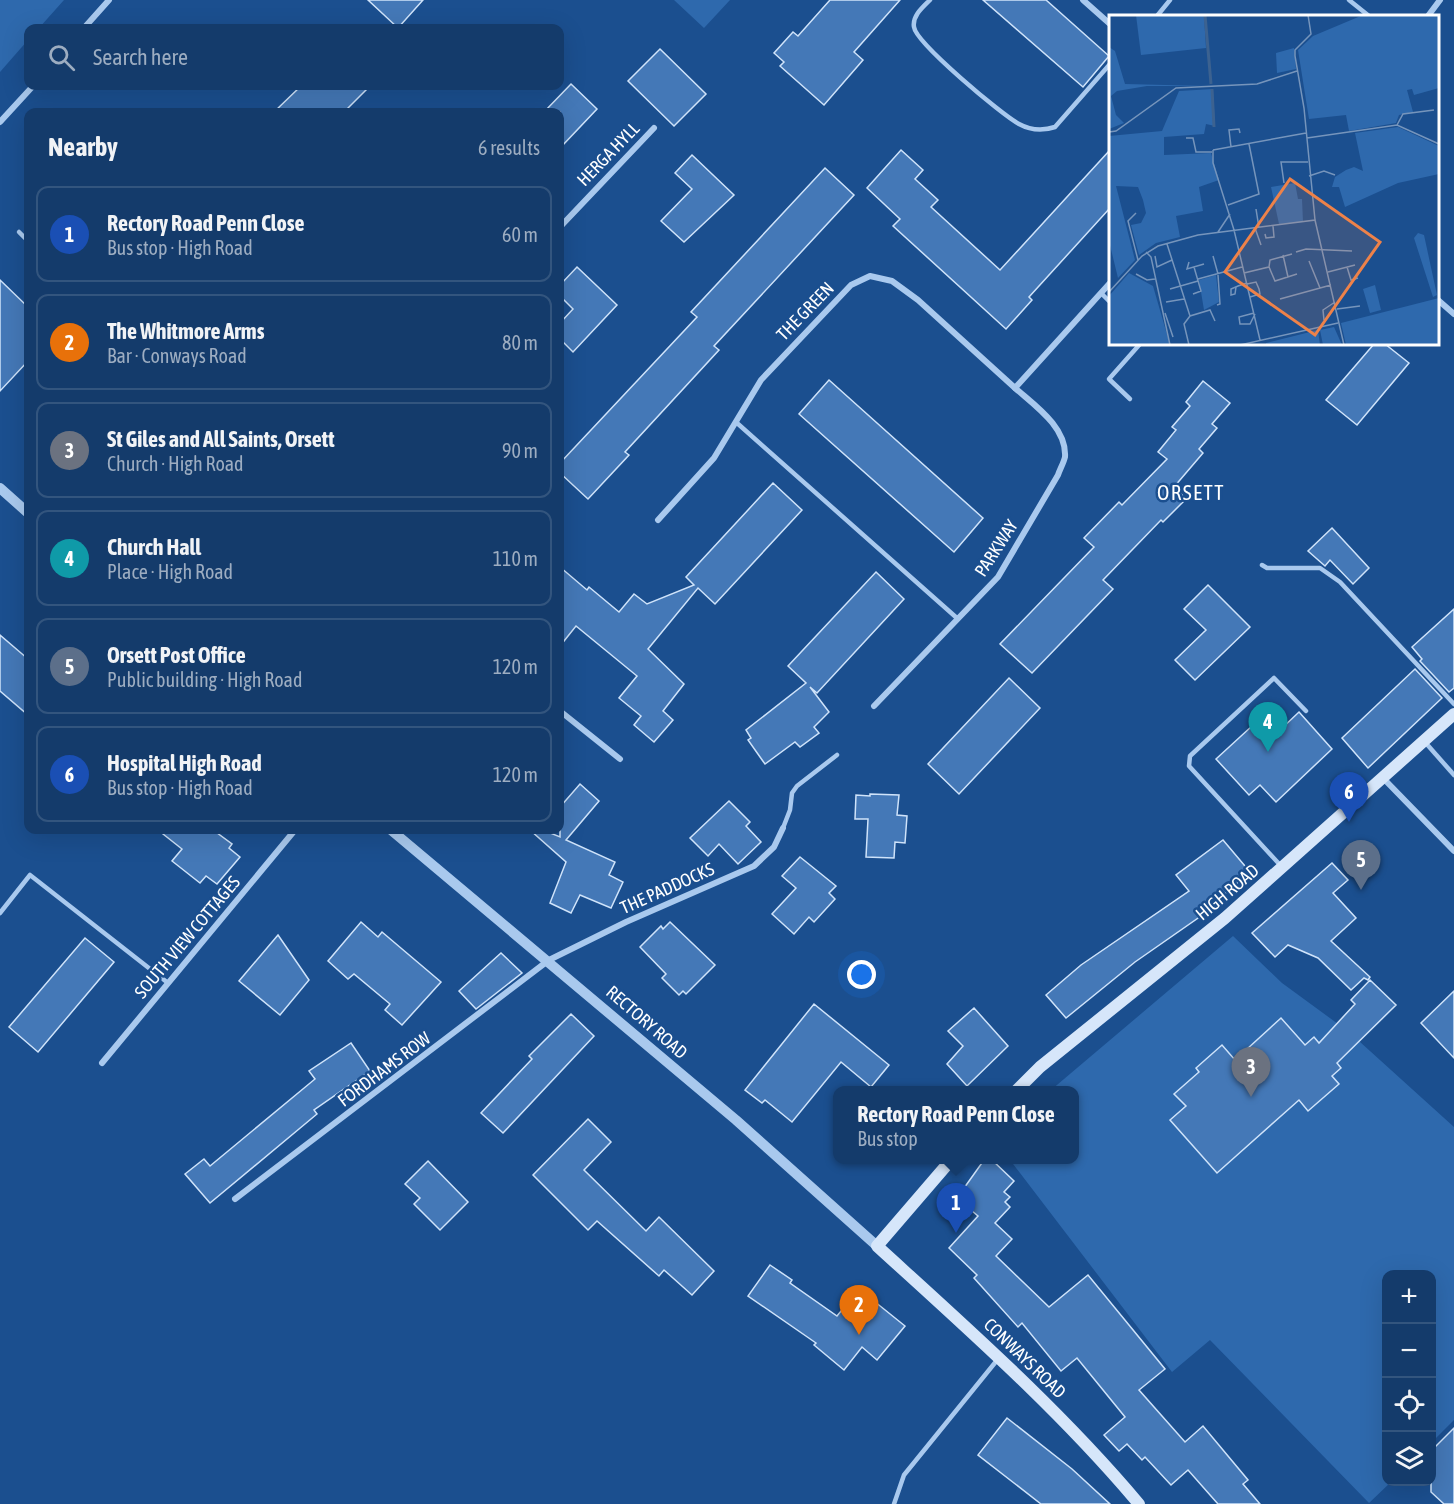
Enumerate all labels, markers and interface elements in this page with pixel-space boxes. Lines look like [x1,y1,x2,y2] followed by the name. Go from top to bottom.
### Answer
[1109,15,1439,345] inset map
[24,24,564,90] search box
[45,41,78,74] icon: search
[93,44,188,70] text: Search here
[573,118,643,190] street label: HERGA HYLL
[48,132,118,162] text: Nearby
[478,136,540,159] text: 6 results
[107,210,305,236] text: Rectory Road Penn Close
[65,223,74,246] text: 1
[502,223,538,246] text: 60 m
[107,236,253,259] text: Bus stop · High Road
[772,277,838,345] street label: THE GREEN
[107,318,264,344] text: The Whitmore Arms
[65,331,74,354] text: 2
[502,331,538,354] text: 80 m
[107,344,247,367] text: Bar · Conways Road
[107,426,334,452] text: St Giles and All Saints, Orsett
[65,439,74,462] text: 3
[502,439,538,462] text: 90 m
[107,452,244,475] text: Church · High Road
[1157,480,1225,504] district label: ORSETT
[970,516,1022,580] street label: PARKWAY
[107,534,201,560] text: Church Hall
[65,547,74,570] text: 4
[493,547,538,570] text: 110 m
[107,560,233,583] text: Place · High Road
[107,642,246,668] text: Orsett Post Office
[65,655,74,678] text: 5
[493,655,538,678] text: 120 m
[107,668,302,691] text: Public building · High Road
[1248,702,1288,752] pin: 4
[107,750,262,776] text: Hospital High Road
[65,763,74,786] text: 6
[493,763,538,786] text: 120 m
[1330,772,1368,822] pin: 6
[107,776,253,799] text: Bus stop · High Road
[1342,840,1380,890] pin: 5
[617,858,718,918] street label: THE PADDOCKS
[1191,860,1263,924] street label: HIGH ROAD
[130,871,244,1002] street label: SOUTH VIEW COTTAGES
[847,960,876,989] your location
[602,981,692,1063] street label: RECTORY ROAD
[334,1027,434,1111] street label: FORDHAMS ROW
[1232,1048,1270,1097] pin: 3
[833,1086,1079,1164] popup
[857,1101,1055,1127] text: Rectory Road Penn Close
[857,1127,918,1150] text: Bus stop
[936,1184,976,1233] pin: 1
[1382,1270,1436,1486] map controls
[1382,1270,1436,1324] button: +
[840,1286,878,1335] pin: 2
[980,1314,1070,1402] street label: CONWAYS ROAD
[1382,1324,1436,1378] button: −
[1382,1378,1436,1432] button: locate
[1382,1432,1436,1486] button: layers

